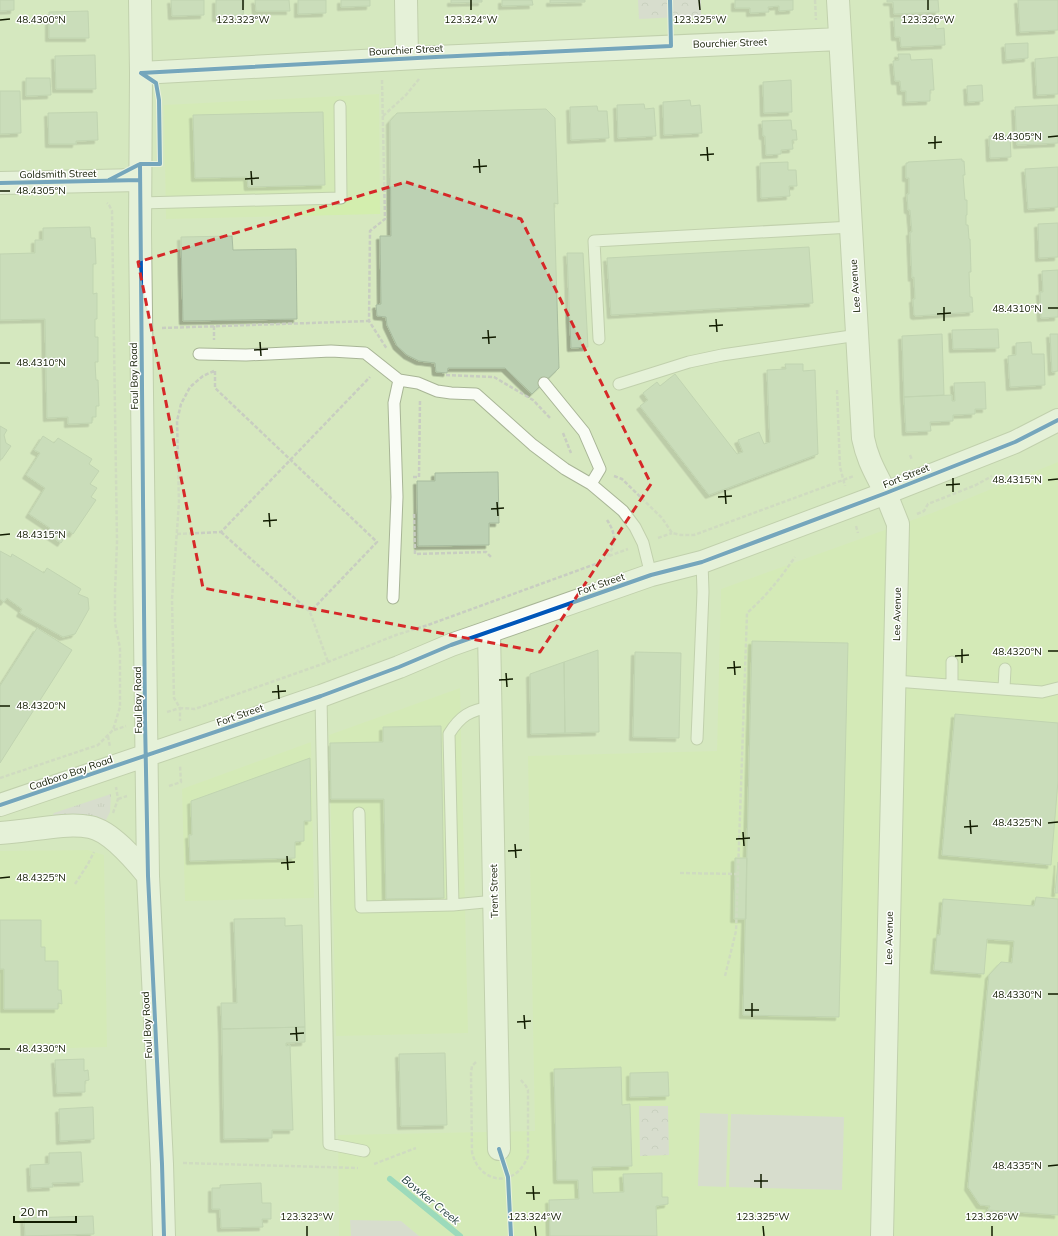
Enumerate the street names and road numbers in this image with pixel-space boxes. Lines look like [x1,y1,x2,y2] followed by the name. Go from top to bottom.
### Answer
[693,35,768,51] street label: Bourchier Street
[369,42,444,58] street label: Bourchier Street
[19,167,97,181] street label: Goldsmith Street
[847,259,863,313] street label: Lee Avenue
[127,342,141,410] street label: Foul Bay Road
[881,461,932,491] street label: Fort Street
[576,570,627,598] street label: Fort Street
[890,587,904,641] street label: Lee Avenue
[131,666,145,734] street label: Foul Bay Road
[215,701,266,729] street label: Fort Street
[28,753,114,793] street label: Cadboro Bay Road
[487,863,501,918] street label: Trent Street
[882,911,896,965] street label: Lee Avenue
[139,991,155,1059] street label: Foul Bay Road

